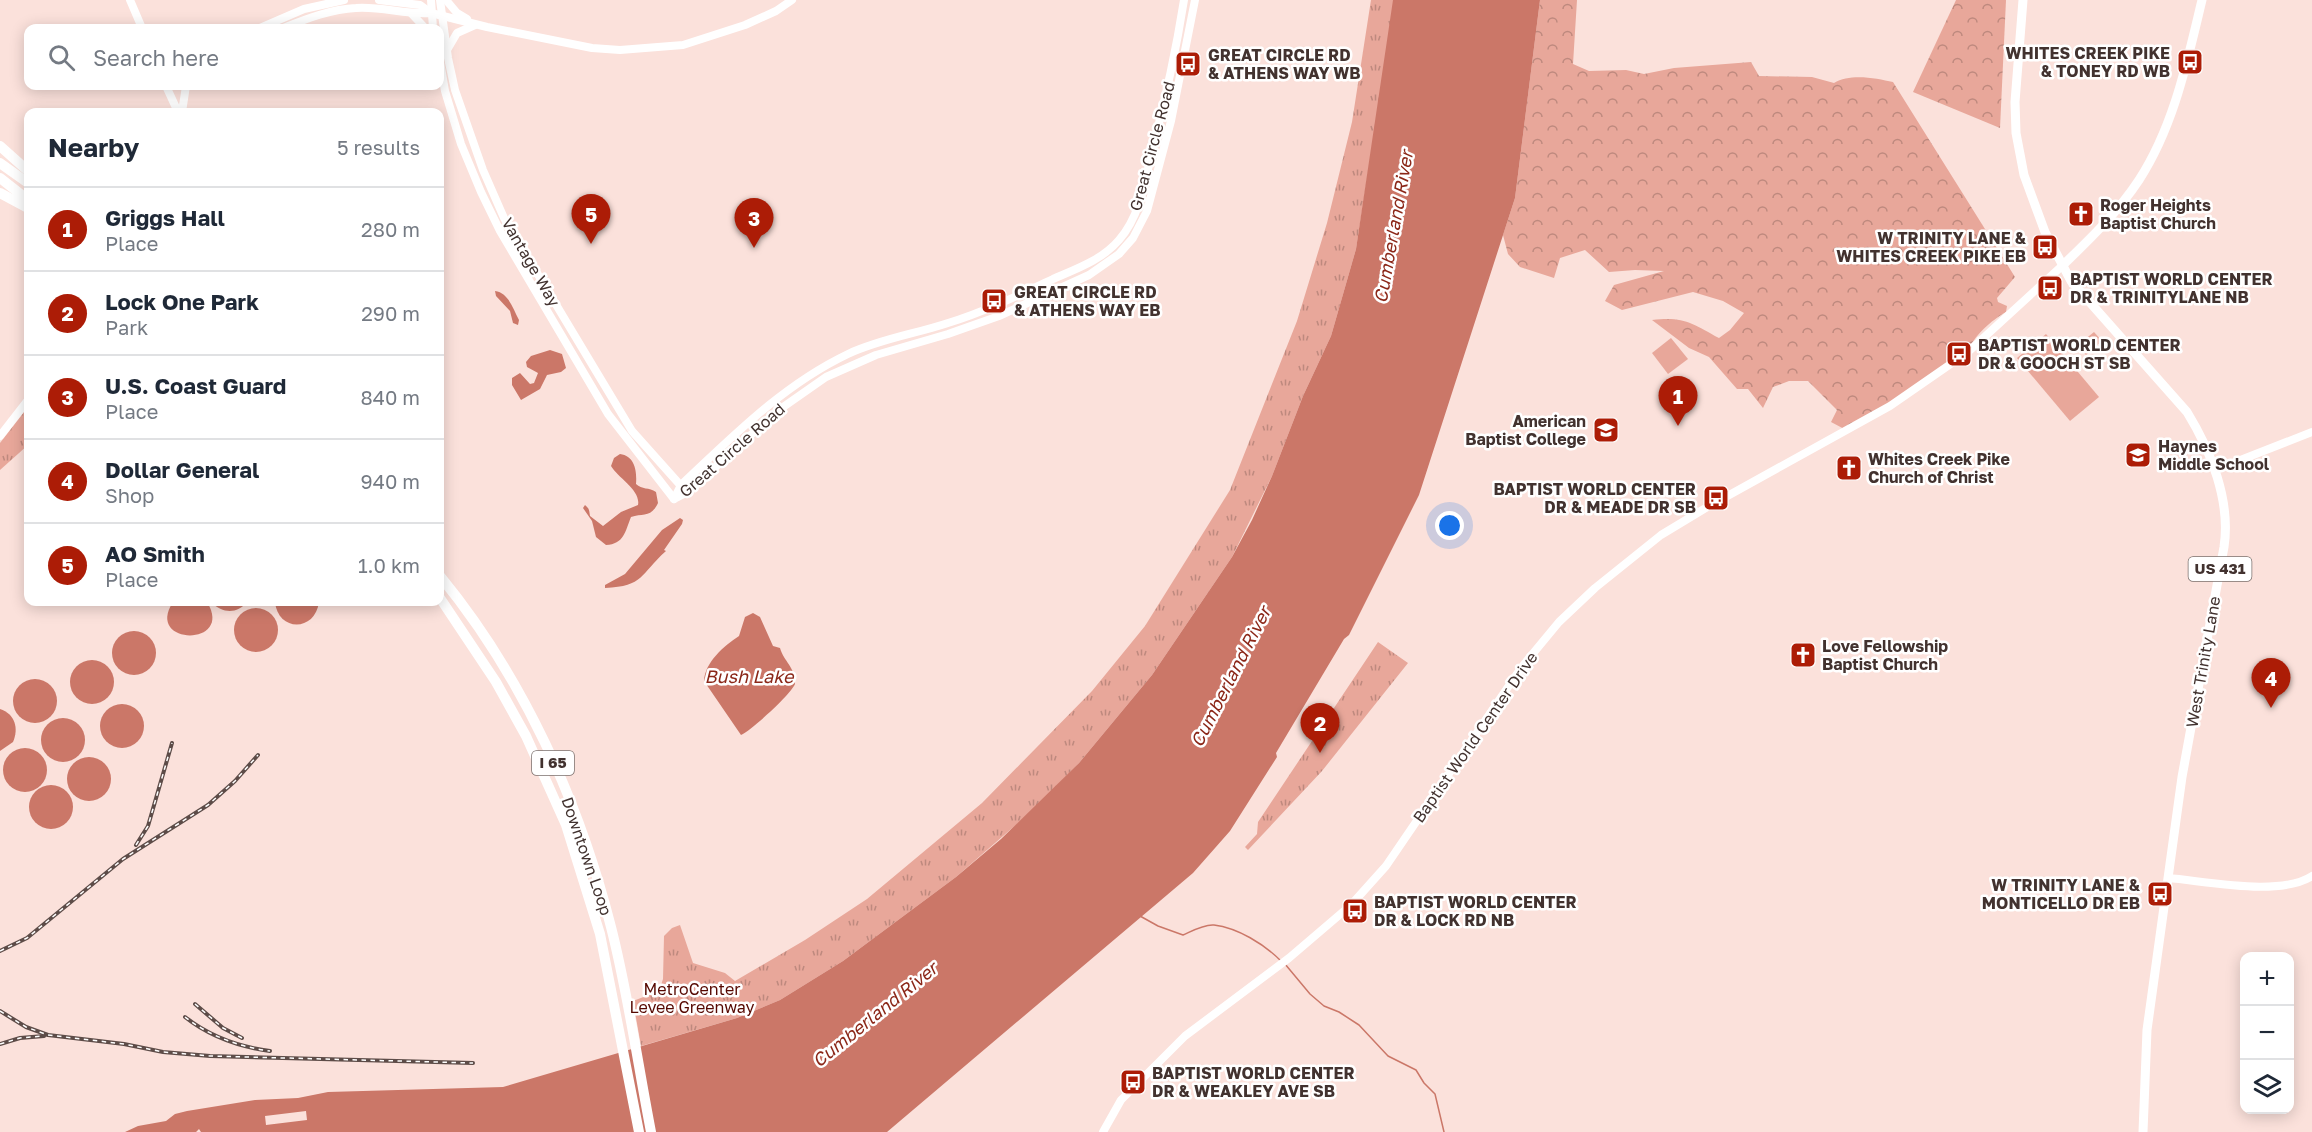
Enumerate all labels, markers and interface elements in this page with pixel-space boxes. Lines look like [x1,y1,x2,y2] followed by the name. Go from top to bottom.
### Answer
[24,24,444,90] search box
[45,41,78,74] icon: search
[2006,43,2170,81] place label: WHITES CREEK PIKE & TONEY RD WB
[93,44,219,71] text: Search here
[1208,45,1361,83] place label: GREAT CIRCLE RD & ATHENS WAY WB
[2175,47,2205,77] bus stop icon: WHITES CREEK PIKE & TONEY RD WB
[1173,49,1203,79] bus stop icon: GREAT CIRCLE RD & ATHENS WAY WB
[1125,79,1179,213] street label: Great Circle Road
[48,132,139,163] text: Nearby
[337,135,420,159] text: 5 results
[1369,146,1418,305] water label: Cumberland River
[572,194,610,244] pin: 5
[2100,195,2216,233] place label: Roger Heights Baptist Church
[734,198,774,248] pin: 3
[2066,199,2096,229] church icon: Roger Heights Baptist Church
[105,204,225,231] text: Griggs Hall
[497,214,565,310] street label: Vantage Way
[62,217,73,241] text: 1
[361,217,420,241] text: 280 m
[1836,228,2027,266] place label: W TRINITY LANE & WHITES CREEK PIKE EB
[105,231,158,255] text: Place
[2030,232,2060,262] bus stop icon: W TRINITY LANE & WHITES CREEK PIKE EB
[2070,269,2273,307] place label: BAPTIST WORLD CENTER DR & TRINITYLANE NB
[2035,273,2065,303] bus stop icon: BAPTIST WORLD CENTER DR & TRINITYLANE NB
[1014,282,1161,320] place label: GREAT CIRCLE RD & ATHENS WAY EB
[979,286,1009,316] bus stop icon: GREAT CIRCLE RD & ATHENS WAY EB
[105,288,259,315] text: Lock One Park
[61,301,74,325] text: 2
[361,301,420,325] text: 290 m
[105,315,148,339] text: Park
[1978,335,2181,373] place label: BAPTIST WORLD CENTER DR & GOOCH ST SB
[1944,339,1974,369] bus stop icon: BAPTIST WORLD CENTER DR & GOOCH ST SB
[105,372,286,399] text: U.S. Coast Guard
[1658,376,1698,426] pin: 1
[61,385,74,409] text: 3
[361,385,420,409] text: 840 m
[105,399,158,423] text: Place
[675,399,789,501] street label: Great Circle Road
[1465,411,1586,449] place label: American Baptist College
[1591,415,1621,445] school or university icon: American Baptist College
[2158,436,2270,474] place label: Haynes Middle School
[2123,440,2153,470] school or university icon: Haynes Middle School
[1868,449,2010,487] place label: Whites Creek Pike Church of Christ
[1834,453,1864,483] church icon: Whites Creek Pike Church of Christ
[105,456,259,483] text: Dollar General
[61,469,74,493] text: 4
[361,469,420,493] text: 940 m
[1493,479,1696,517] place label: BAPTIST WORLD CENTER DR & MEADE DR SB
[105,483,154,507] text: Shop
[1701,483,1731,513] bus stop icon: BAPTIST WORLD CENTER DR & MEADE DR SB
[1435,511,1464,540] your location
[105,540,205,567] text: AO Smith
[61,553,74,577] text: 5
[358,553,420,577] text: 1.0 km
[2188,557,2252,581] road number: US 431
[105,567,158,591] text: Place
[2182,595,2224,729] street label: West Trinity Lane
[1185,600,1276,750] water label: Cumberland River
[1822,636,1948,674] place label: Love Fellowship Baptist Church
[1788,640,1818,670] church icon: Love Fellowship Baptist Church
[1408,648,1542,826] street label: Baptist World Center Drive
[2252,658,2290,708] pin: 4
[705,665,795,687] water label: Bush Lake
[1300,704,1340,753] pin: 2
[532,751,574,775] road number: I 65
[557,794,617,918] street label: Downtown Loop
[1982,875,2141,913] place label: W TRINITY LANE & MONTICELLO DR EB
[2145,879,2175,909] bus stop icon: W TRINITY LANE & MONTICELLO DR EB
[1374,892,1577,930] place label: BAPTIST WORLD CENTER DR & LOCK RD NB
[1340,896,1370,926] bus stop icon: BAPTIST WORLD CENTER DR & LOCK RD NB
[2240,952,2294,1114] map controls
[2240,952,2294,1006] button: +
[807,955,944,1071] water label: Cumberland River
[629,979,755,1017] park label: MetroCenter Levee Greenway
[2240,1006,2294,1060] button: −
[2240,1060,2294,1114] button: layers
[1152,1063,1355,1101] place label: BAPTIST WORLD CENTER DR & WEAKLEY AVE SB
[1118,1067,1148,1097] bus stop icon: BAPTIST WORLD CENTER DR & WEAKLEY AVE SB

